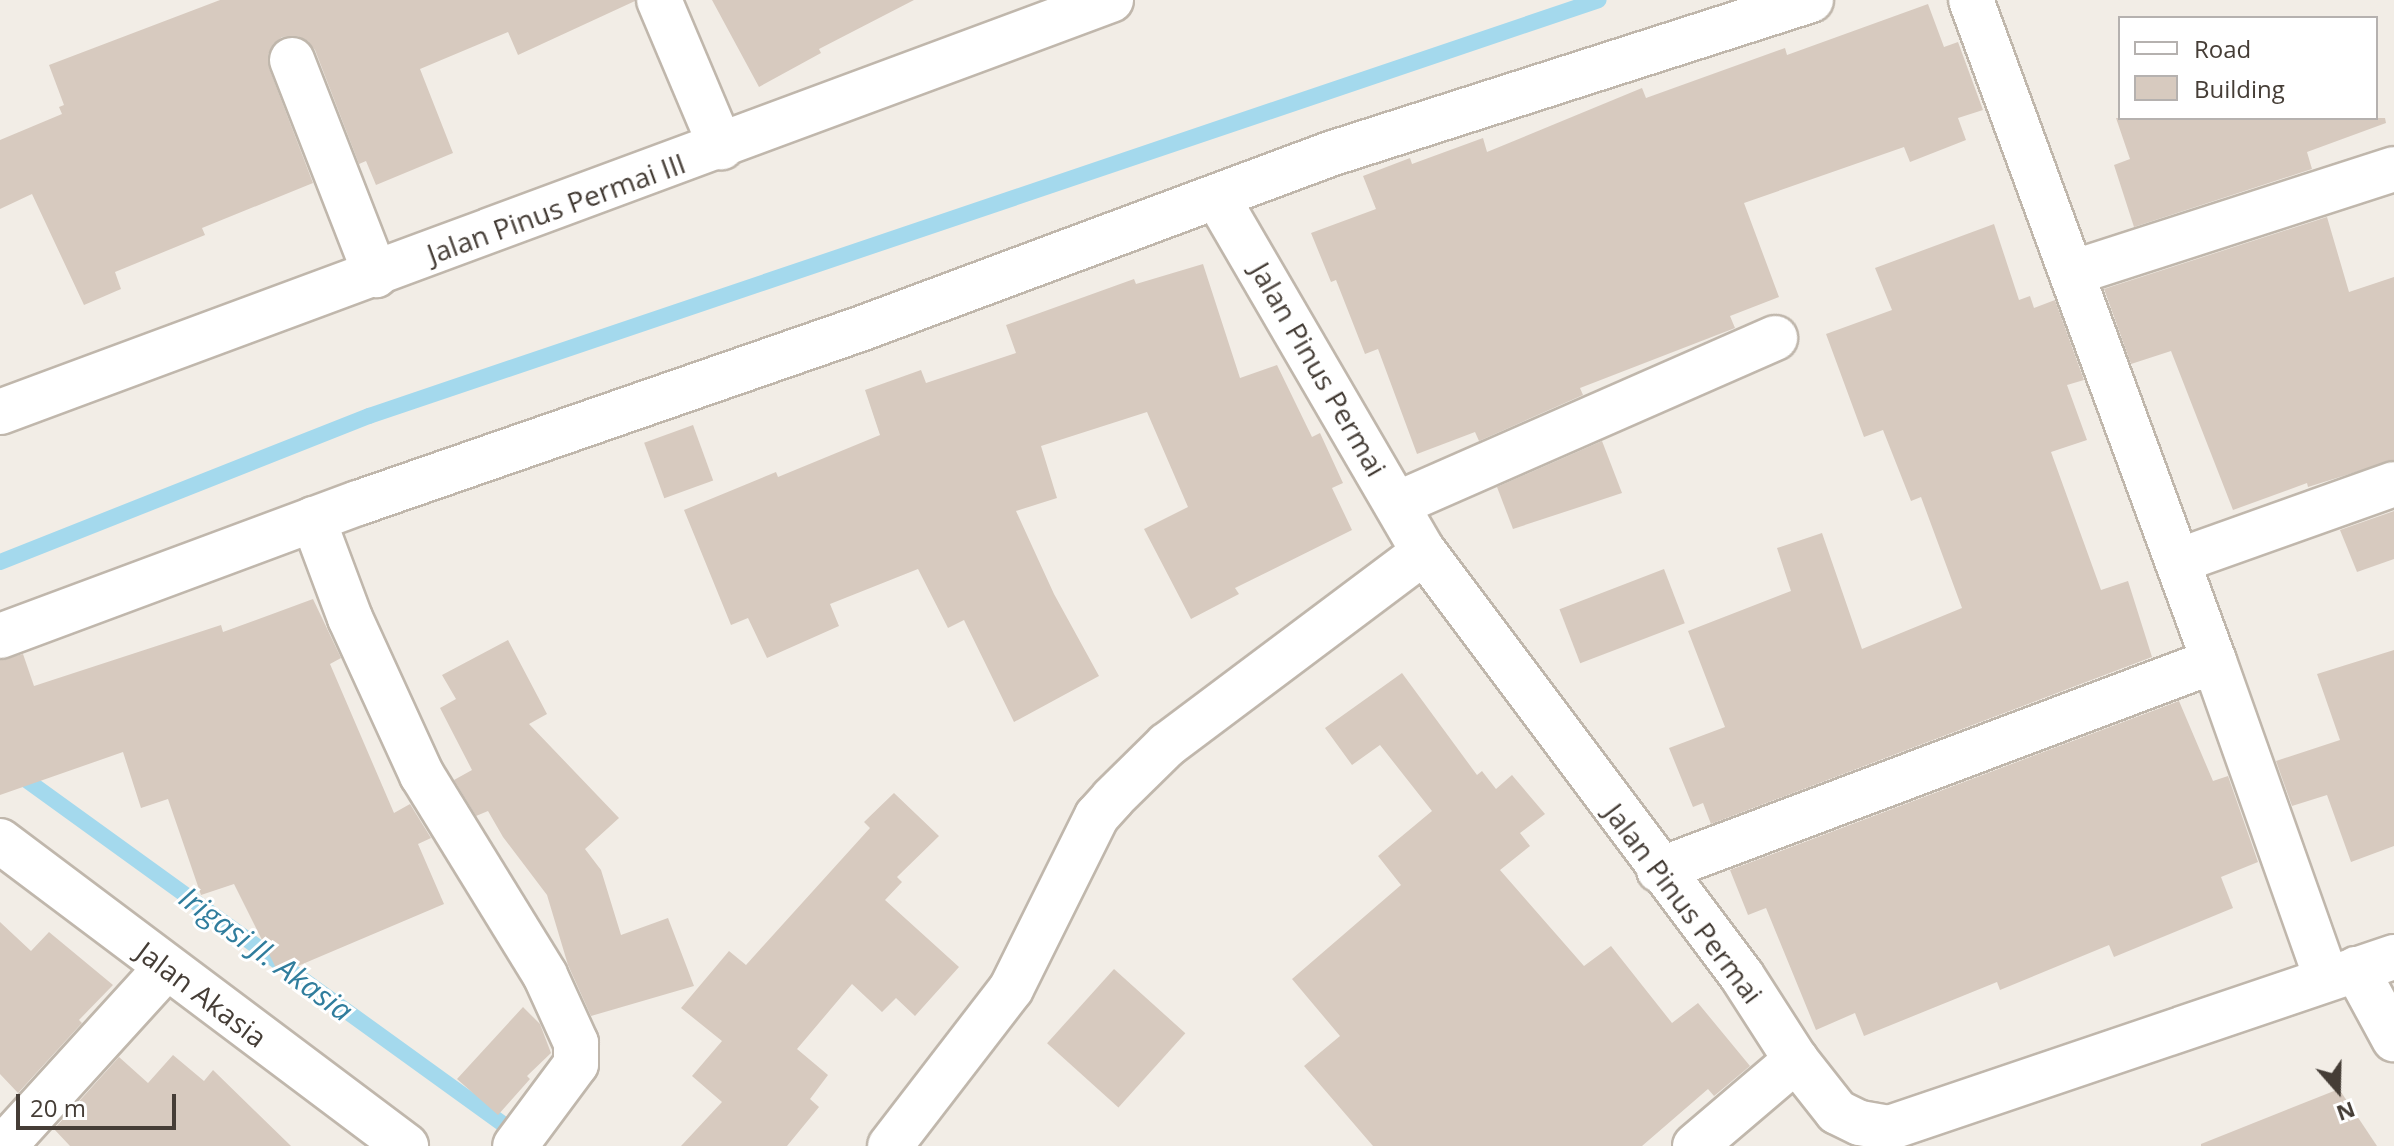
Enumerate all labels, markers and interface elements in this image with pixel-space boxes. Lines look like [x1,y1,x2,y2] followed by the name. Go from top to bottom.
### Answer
[2118,16,2378,120] legend
[2194,32,2251,65] text: Road
[2194,72,2285,105] text: Building
[422,146,690,270] street label: Jalan Pinus Permai III
[1244,256,1394,482] street label: Jalan Pinus Permai
[1598,796,1770,1010] street label: Jalan Pinus Permai
[172,879,360,1029] water label: Irigasi Jl. Akasia
[130,934,274,1054] street label: Jalan Akasia
[2298,1050,2378,1130] north arrow
[20,1078,180,1128] scale bar
[30,1091,86,1124] text: 20 m
[2333,1095,2360,1130] text: N

